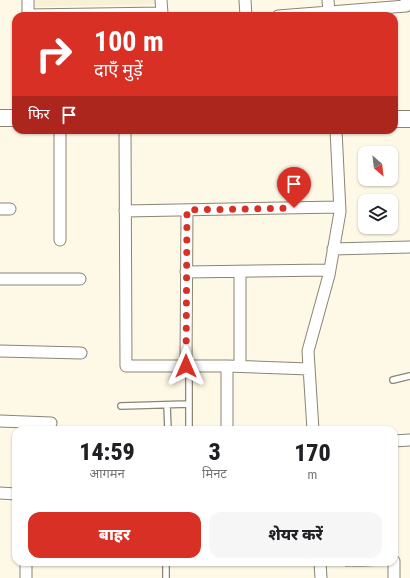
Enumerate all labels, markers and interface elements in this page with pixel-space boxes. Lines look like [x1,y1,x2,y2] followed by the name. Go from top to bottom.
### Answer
[94,25,164,58] text: 100 m
[28,28,80,80] icon: right
[94,59,143,80] text: दाएँ मुड़ें
[58,104,80,126] icon: arrive
[28,105,50,123] text: फिर
[358,146,398,186] north arrow
[358,146,398,234] map controls
[277,167,311,208] pin
[283,173,305,195] icon: arrive
[358,194,398,234] button: layers
[165,345,207,387] position arrow
[79,438,135,466] text: 14:59
[208,438,221,466] text: 3
[294,439,331,467] text: 170
[89,466,125,481] text: आगमन
[202,466,227,481] text: मिनट
[308,467,317,482] text: m
[28,512,201,558] button: बाहर
[209,512,382,558] button: शेयर करें

